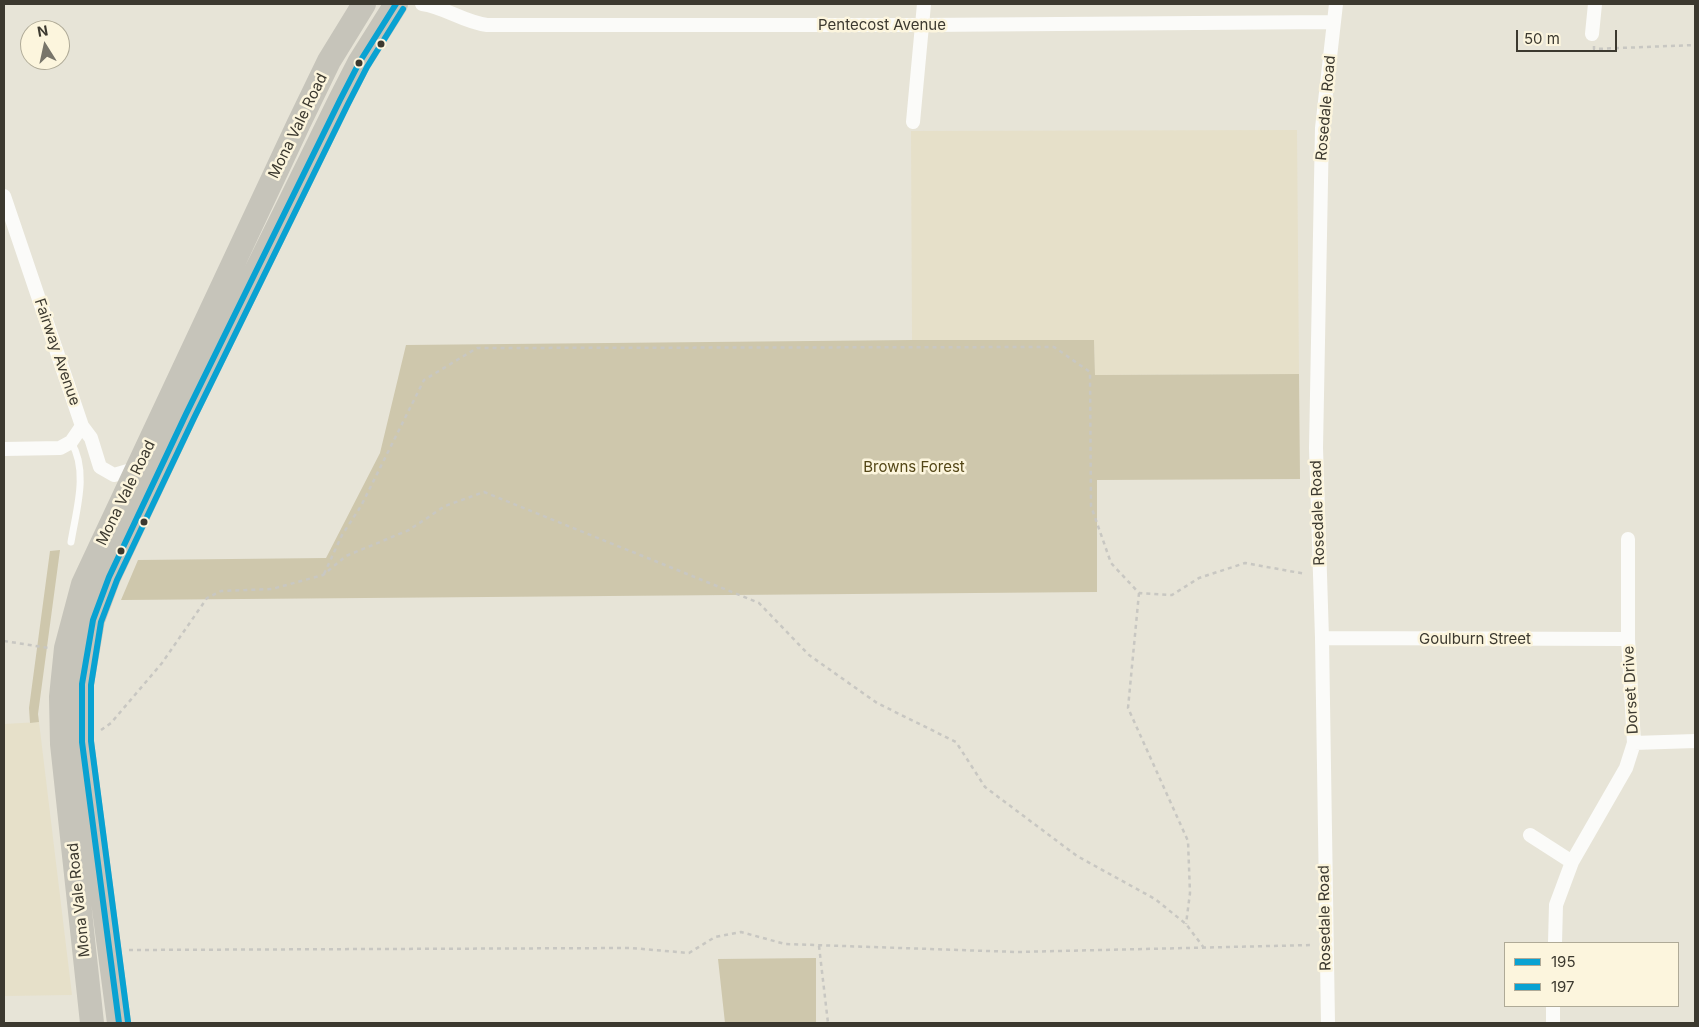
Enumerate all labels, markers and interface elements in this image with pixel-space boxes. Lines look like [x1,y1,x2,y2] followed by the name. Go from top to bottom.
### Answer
[818,16,946,34] street label: Pentecost Avenue
[20,20,70,70] north arrow
[1519,20,1620,52] scale bar
[36,21,49,40] text: N
[1524,29,1560,48] text: 50 m
[376,39,386,49] unlabelled marker
[1312,55,1340,161] street label: Rosedale Road
[354,58,364,68] unlabelled marker
[265,70,331,182] street label: Mona Vale Road
[30,296,84,408] street label: Fairway Avenue
[93,437,159,549] street label: Mona Vale Road
[863,458,965,476] park label: Browns Forest
[1307,460,1329,566] street label: Rosedale Road
[139,517,149,527] unlabelled marker
[116,546,126,556] unlabelled marker
[1419,630,1531,648] street label: Goulburn Street
[1620,645,1642,735] street label: Dorset Drive
[64,842,94,958] street label: Mona Vale Road
[1315,865,1335,971] street label: Rosedale Road
[1504,942,1679,1007] legend
[1551,952,1576,971] text: 195
[1551,977,1575,996] text: 197

